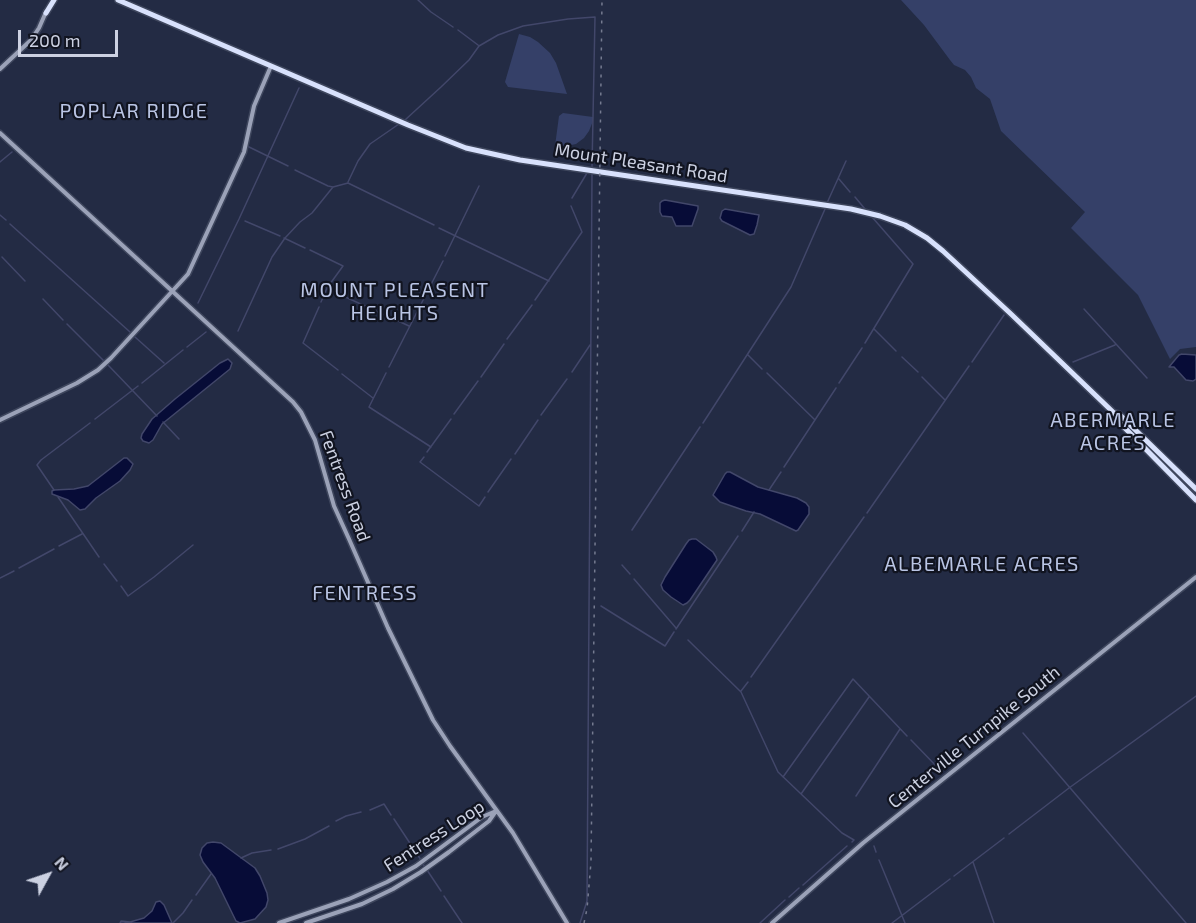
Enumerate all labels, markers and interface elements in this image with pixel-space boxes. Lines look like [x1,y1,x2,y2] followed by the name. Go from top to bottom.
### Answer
[21,18,122,56] scale bar
[29,29,81,51] text: 200 m
[59,99,209,123] district label: POPLAR RIDGE
[553,139,729,187] street label: Mount Pleasant Road
[300,278,490,325] district label: MOUNT PLEASENT HEIGHTS
[1050,408,1176,455] district label: ABERMARLE ACRES
[315,427,375,545] street label: Fentress Road
[884,552,1080,576] district label: ALBEMARLE ACRES
[312,581,418,605] district label: FENTRESS
[884,661,1064,813] street label: Centerville Turnpike South
[380,796,488,876] street label: Fentress Loop
[18,845,78,905] north arrow
[51,853,73,874] text: N

